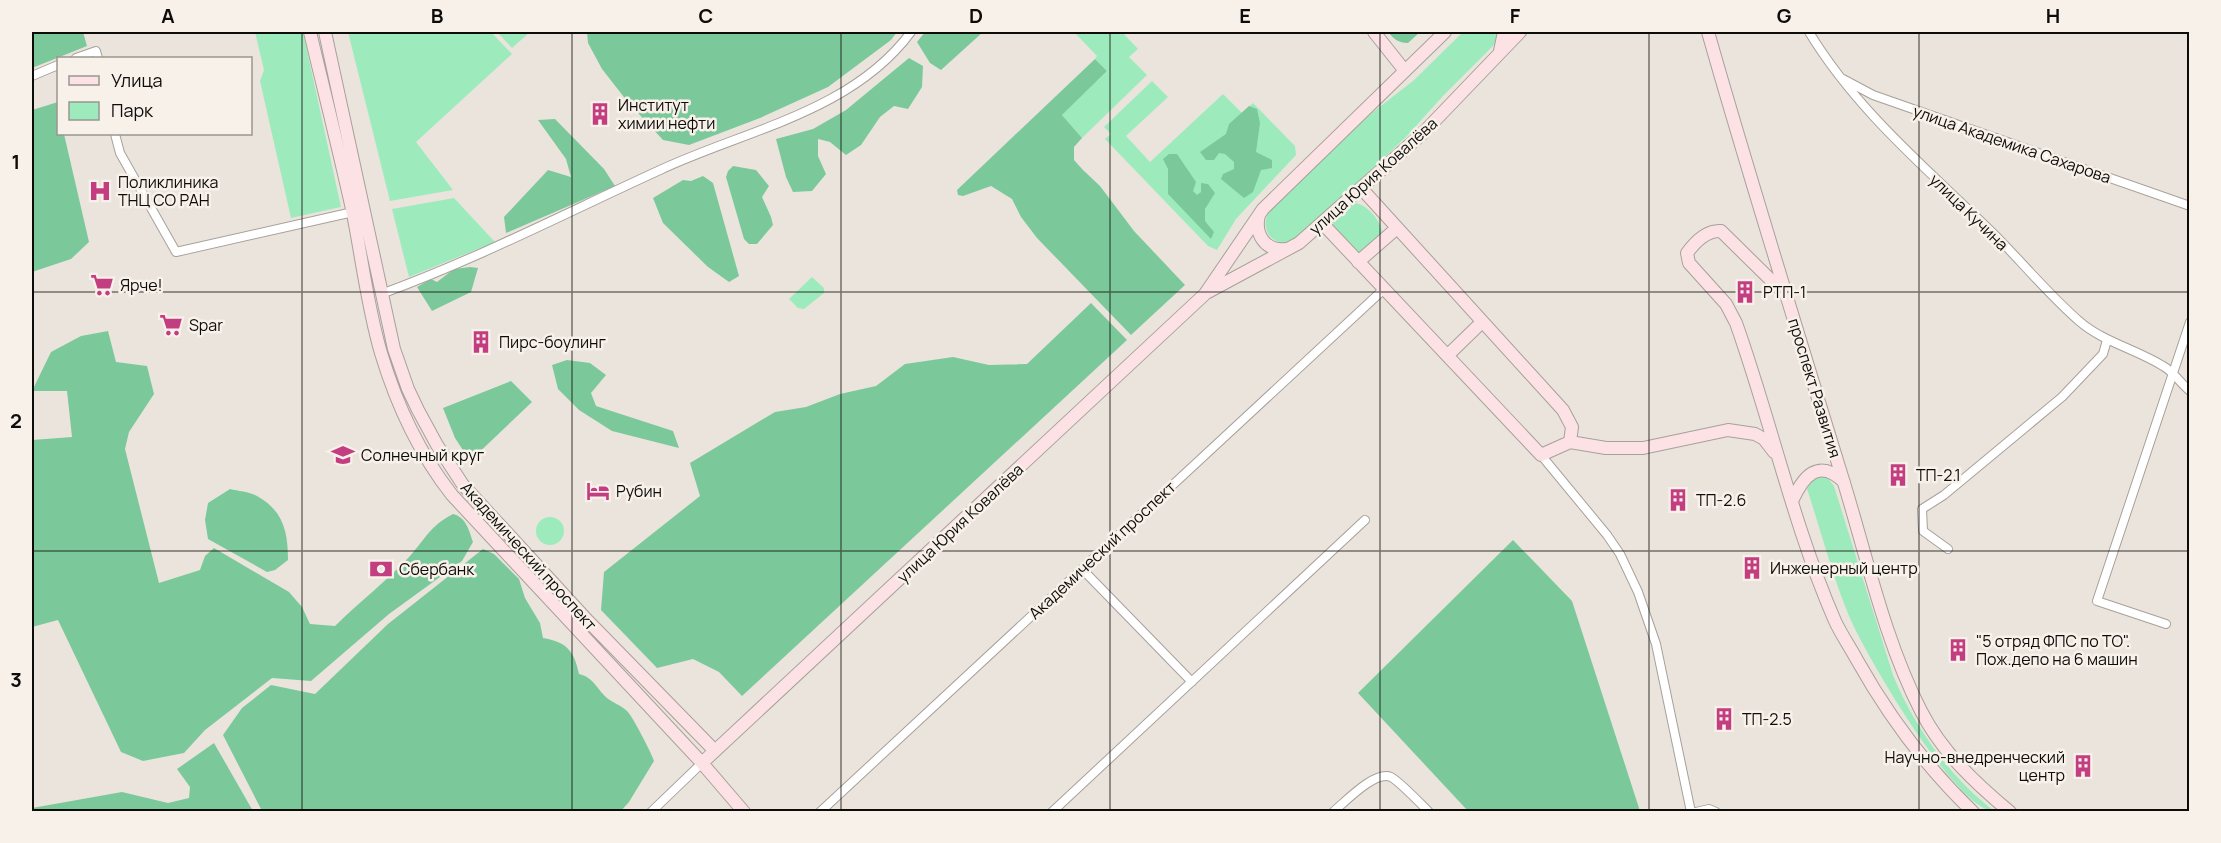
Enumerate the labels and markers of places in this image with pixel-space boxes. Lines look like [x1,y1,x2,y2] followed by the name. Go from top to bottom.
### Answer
[618,94,715,134] place label: Институт химии нефти
[587,101,613,127] building icon: Институт химии нефти
[118,171,218,211] place label: Поликлиника ТНЦ СО РАН
[87,178,113,204] hospital icon: Поликлиника ТНЦ СО РАН
[89,272,115,298] supermarket icon: Ярче!
[120,274,163,296] place label: Ярче!
[1732,279,1758,305] building icon: РТП-1
[1763,281,1806,303] place label: РТП-1
[158,312,184,338] supermarket icon: Spar
[189,314,223,336] place label: Spar
[468,329,494,355] building icon: Пирс-боулинг
[499,331,607,353] place label: Пирс-боулинг
[330,442,356,468] school or university icon: Солнечный круг
[361,444,485,466] place label: Солнечный круг
[1885,462,1911,488] building icon: ТП-2.1
[1916,464,1961,486] place label: ТП-2.1
[585,478,611,504] hotel icon: Рубин
[616,480,662,502] place label: Рубин
[1665,487,1691,513] building icon: ТП-2.6
[1696,489,1746,511] place label: ТП-2.6
[1739,555,1765,581] building icon: Инженерный центр
[368,556,394,582] bank icon: Сбербанк
[1770,557,1918,579] place label: Инженерный центр
[399,558,475,580] place label: Сбербанк
[1976,630,2138,670] place label: "5 отряд ФПС по ТО". Пож.депо на 6 машин
[1945,637,1971,663] building icon: "5 отряд ФПС по ТО". Пож.депо на 6 машин
[1711,706,1737,732] building icon: ТП-2.5
[1742,708,1792,730] place label: ТП-2.5
[1885,746,2065,786] place label: Научно-внедренческий центр
[2070,753,2096,779] building icon: Научно-внедренческий центр

